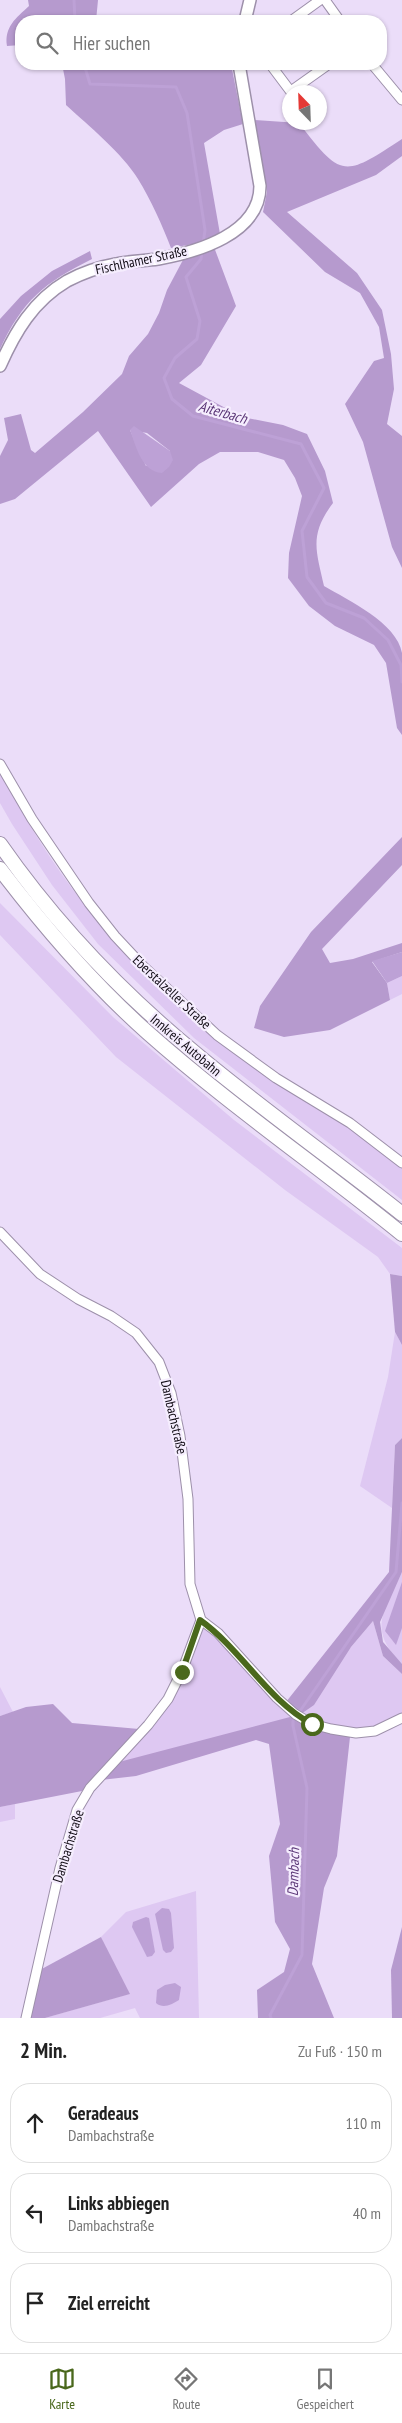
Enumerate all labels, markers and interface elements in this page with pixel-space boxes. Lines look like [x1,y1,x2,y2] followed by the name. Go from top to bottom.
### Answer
[15,15,387,70] search box
[33,29,61,57] icon: search
[73,31,150,55] text: Hier suchen
[282,85,327,130] north arrow
[93,241,189,279] street label: Fischlhamer Straße
[197,396,251,428] water label: Aiterbach
[129,951,215,1033] street label: Eberstalzeller Straße
[147,1010,225,1080] street label: Innkreis Autobahn
[157,1378,191,1456] street label: Dambachstraße
[171,1661,194,1684] route end
[301,1713,324,1736] route start
[48,1807,88,1885] street label: Dambachstraße
[283,1846,303,1896] water label: Dambach
[20,2037,67,2064] text: 2 Min.
[298,2041,382,2061] text: Zu Fuß · 150 m
[68,2101,139,2125] text: Geradeaus
[21,2109,49,2137] icon: ahead
[346,2113,381,2133] text: 110 m
[68,2125,154,2145] text: Dambachstraße
[68,2191,169,2215] text: Links abbiegen
[21,2199,49,2227] icon: left
[353,2203,381,2223] text: 40 m
[68,2215,154,2235] text: Dambachstraße
[21,2289,49,2317] icon: arrive
[68,2291,150,2315] text: Ziel erreicht
[48,2365,76,2413] tab: Karte
[172,2365,200,2413] tab: Route
[297,2365,354,2413] tab: Gespeichert

